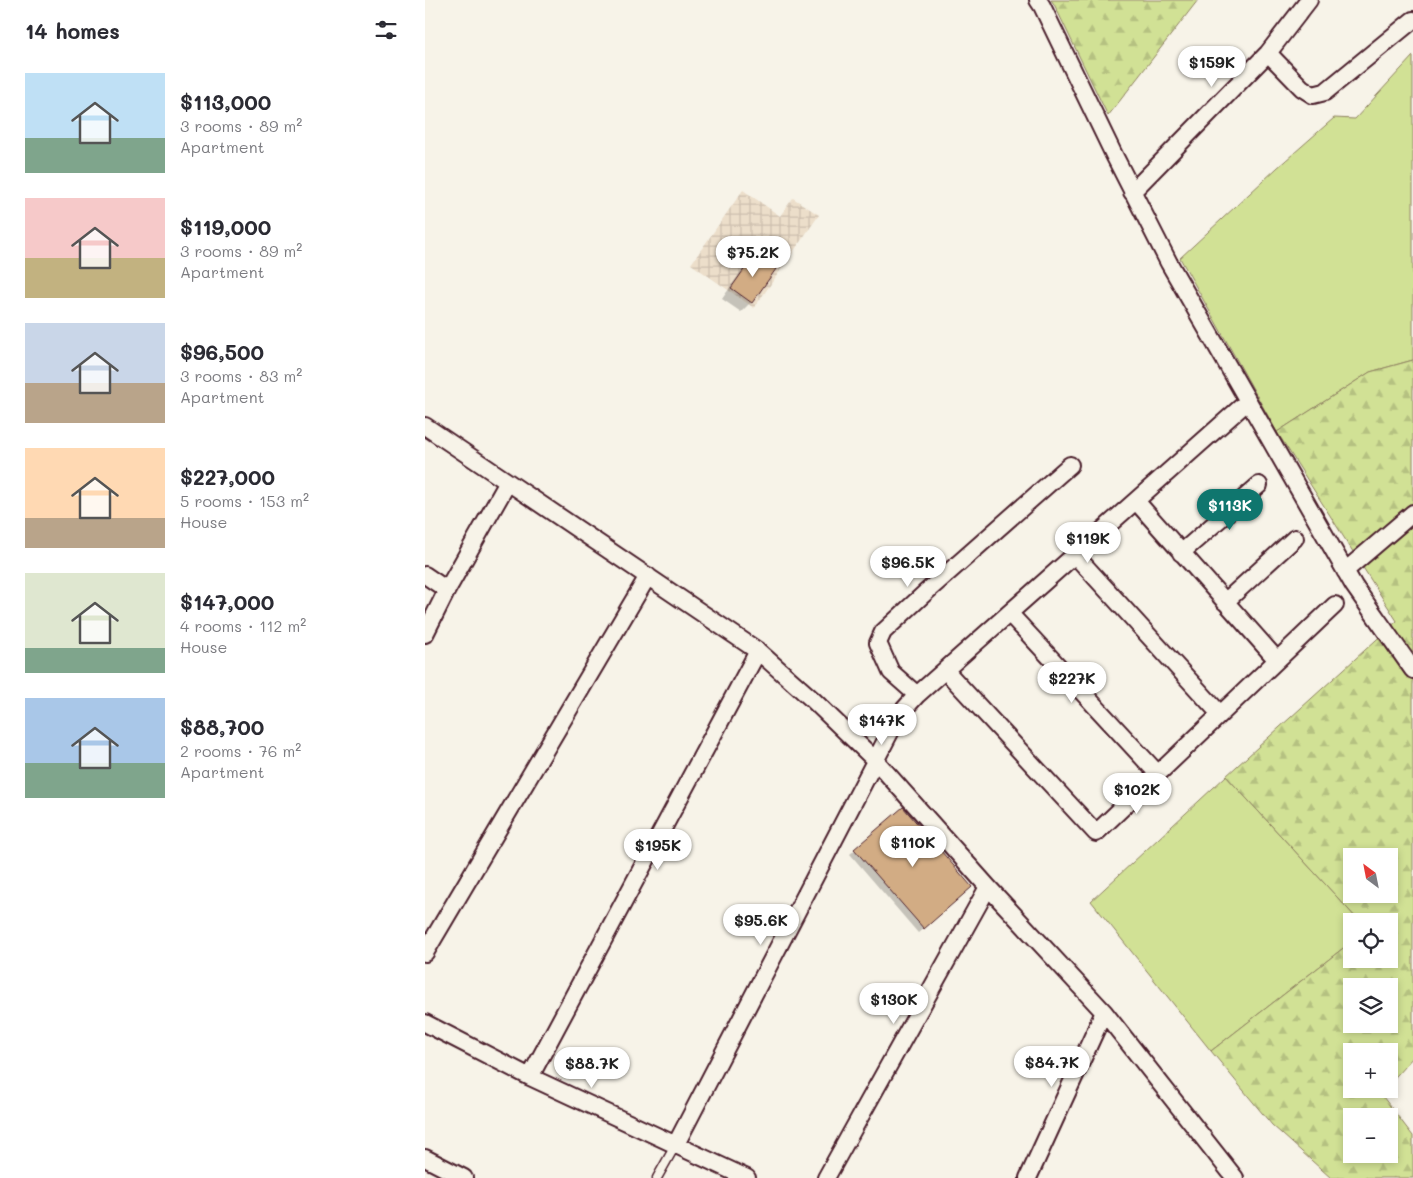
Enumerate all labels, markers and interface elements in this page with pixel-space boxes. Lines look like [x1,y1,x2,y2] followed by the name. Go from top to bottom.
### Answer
[372,16,400,44] icon: filters
[25,17,120,44] text: 14 homes
[1177,46,1247,88] pin: $159K
[1189,51,1235,72] text: $159K
[180,88,271,115] text: $113,000
[65,93,125,153] icon: home
[180,115,302,136] text: 3 rooms · 89 m²
[180,136,265,157] text: Apartment
[180,213,271,240] text: $119,000
[65,218,125,278] icon: home
[712,236,794,278] pin: $75.2K
[180,240,302,261] text: 3 rooms · 89 m²
[727,241,779,262] text: $75.2K
[180,261,265,282] text: Apartment
[180,338,264,365] text: $96,500
[65,343,125,403] icon: home
[180,365,302,386] text: 3 rooms · 83 m²
[180,386,265,407] text: Apartment
[180,463,275,490] text: $227,000
[65,468,125,528] icon: home
[1195,488,1265,531] pin: $113K
[180,490,309,511] text: 5 rooms · 153 m²
[1208,494,1252,515] text: $113K
[180,511,227,532] text: House
[1053,522,1123,564] pin: $119K
[1066,527,1110,548] text: $119K
[867,546,949,588] pin: $96.5K
[881,551,935,572] text: $96.5K
[180,588,274,615] text: $147,000
[65,593,125,653] icon: home
[180,615,306,636] text: 4 rooms · 112 m²
[180,636,227,657] text: House
[1037,662,1107,704] pin: $227K
[1048,667,1096,688] text: $227K
[847,704,917,746] pin: $147K
[859,709,905,730] text: $147K
[180,713,264,740] text: $88,700
[65,718,125,778] icon: home
[180,740,301,761] text: 2 rooms · 76 m²
[180,761,265,782] text: Apartment
[1102,772,1172,815] pin: $102K
[1114,778,1160,799] text: $102K
[878,826,948,868] pin: $110K
[623,828,693,871] pin: $195K
[891,831,935,852] text: $110K
[635,834,681,855] text: $195K
[1343,848,1397,902] north arrow
[1343,848,1398,1163] map controls
[720,904,802,946] pin: $95.6K
[734,909,788,930] text: $95.6K
[1343,913,1398,968] button: locate
[1343,978,1398,1033] button: layers
[859,982,929,1025] pin: $130K
[870,988,918,1009] text: $130K
[1343,1043,1398,1098] button: +
[551,1046,633,1089] pin: $88.7K
[1011,1046,1093,1088] pin: $84.7K
[1025,1051,1079,1072] text: $84.7K
[565,1052,619,1073] text: $88.7K
[1343,1108,1398,1163] button: −

